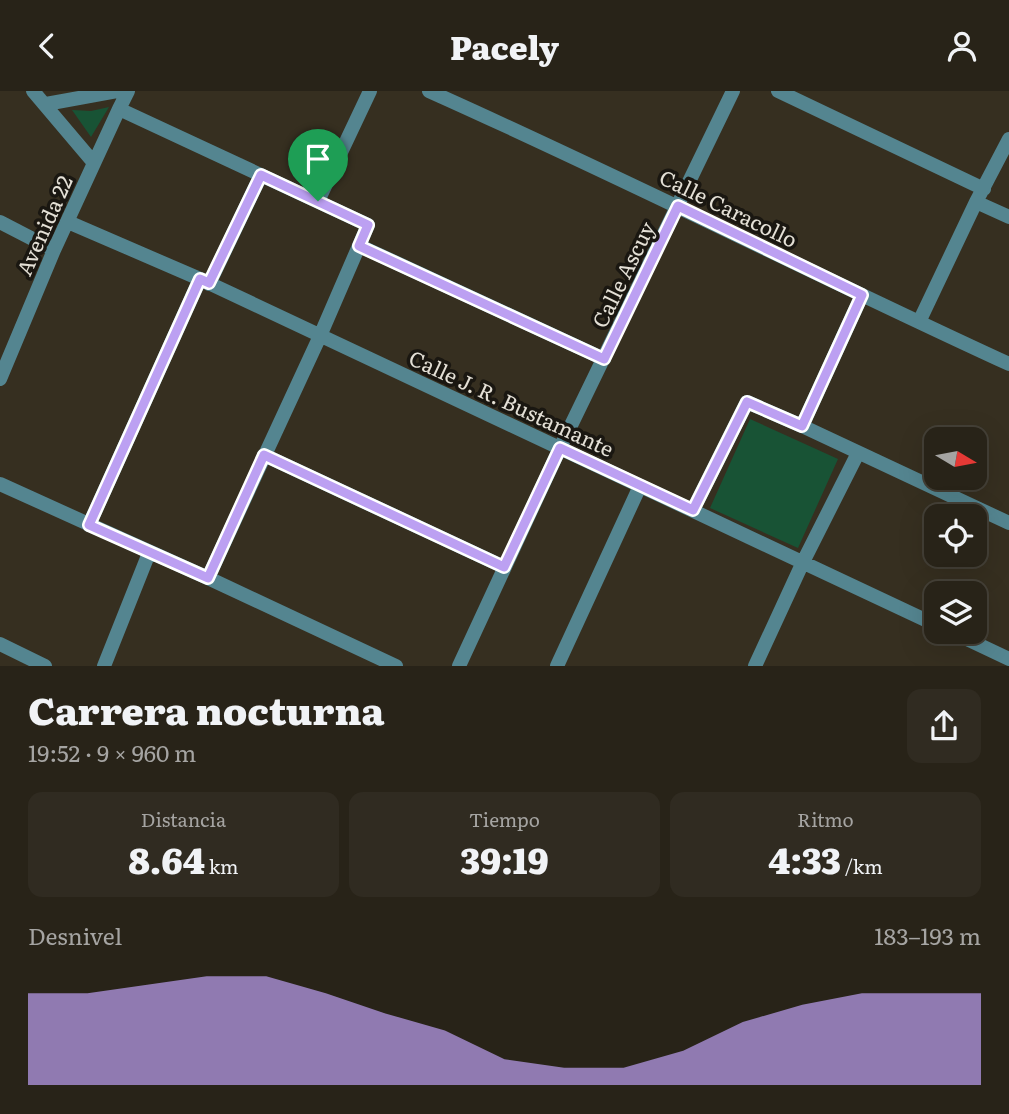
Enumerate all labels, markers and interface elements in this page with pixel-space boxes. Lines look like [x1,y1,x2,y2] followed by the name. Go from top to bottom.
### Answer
[450,22,559,70] text: Pacely
[28,27,66,65] icon: back
[943,27,981,65] icon: person
[288,129,348,201] pin
[299,140,337,178] icon: arrive
[655,160,803,254] street label: Calle Caracollo
[7,170,79,280] street label: Avenida 22
[583,215,662,332] street label: Calle Ascuy
[405,341,620,463] street label: Calle J. R. Bustamante
[924,427,987,490] north arrow
[924,427,987,644] map controls
[924,504,987,567] button: locate
[924,581,987,644] button: layers
[28,680,384,737] text: Carrera nocturna
[907,689,981,763] button: share
[28,735,196,769] text: 19:52 · 9 × 960 m
[141,805,226,833] text: Distancia
[469,805,540,833] text: Tiempo
[797,805,854,833] text: Ritmo
[128,833,205,885] text: 8.64
[460,833,549,885] text: 39:19
[768,833,841,885] text: 4:33
[205,852,239,880] text: km
[841,852,883,880] text: /km
[28,918,122,952] text: Desnivel
[874,918,981,952] text: 183–193 m

